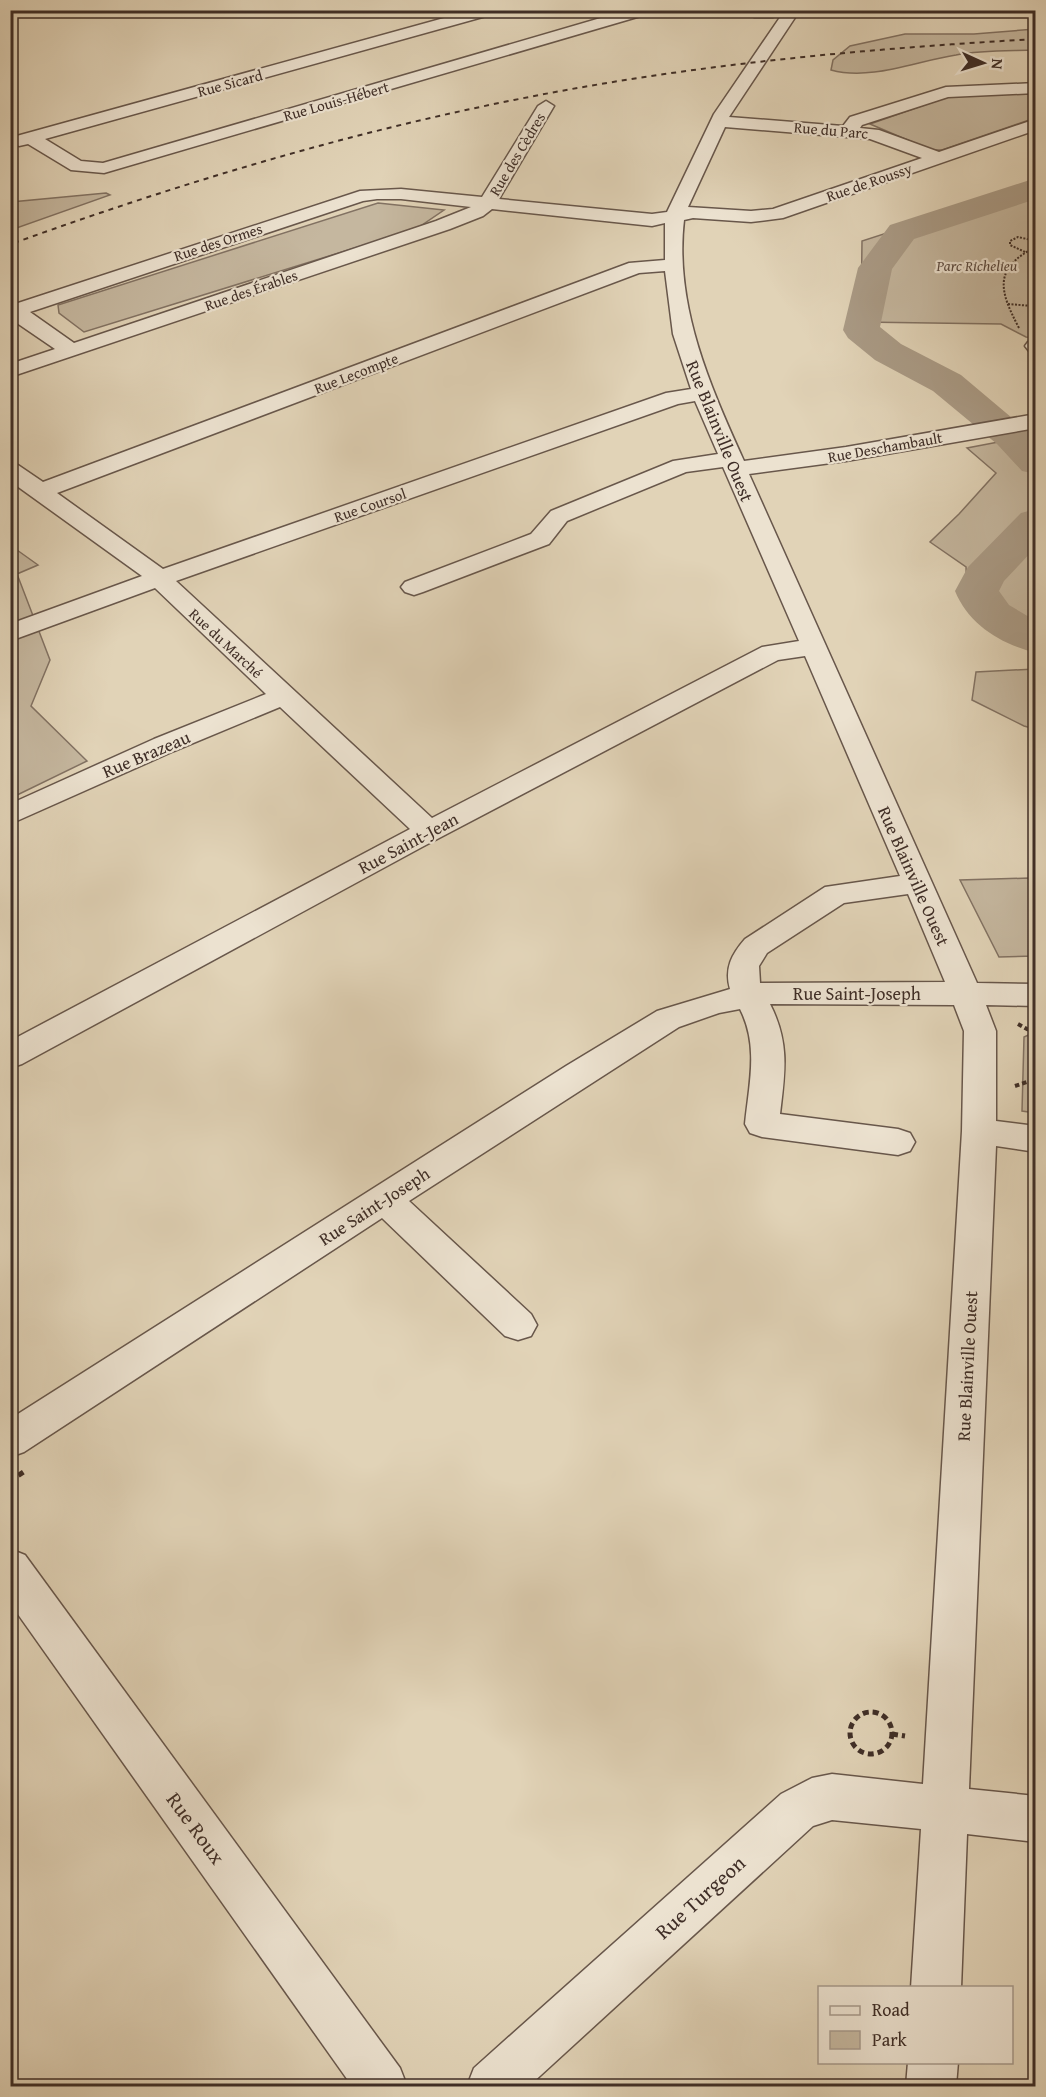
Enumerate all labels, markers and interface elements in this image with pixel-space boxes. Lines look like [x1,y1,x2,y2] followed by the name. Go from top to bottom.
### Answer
[953,33,1013,93] north arrow
[986,58,1010,71] text: N
[195,64,265,102] street label: Rue Sicard
[281,76,392,126] street label: Rue Louis-Hébert
[484,108,550,200] street label: Rue des Cèdres
[793,116,869,144] street label: Rue du Parc
[823,157,915,206] street label: Rue de Roussy
[171,218,265,266] street label: Rue des Ormes
[935,255,1018,276] park label: Parc Richelieu
[202,264,300,316] street label: Rue des Érables
[311,347,401,399] street label: Rue Lecompte
[679,356,761,506] street label: Rue Blainville Ouest
[826,426,945,467] street label: Rue Deschambault
[331,483,409,527] street label: Rue Coursol
[185,603,267,683] street label: Rue du Marché
[98,723,194,785] street label: Rue Brazeau
[871,802,957,951] street label: Rue Blainville Ouest
[353,805,463,881] street label: Rue Saint-Jean
[793,980,921,1007] street label: Rue Saint-Joseph
[313,1160,435,1252] street label: Rue Saint-Joseph
[950,1289,984,1442] street label: Rue Blainville Ouest
[159,1785,233,1871] street label: Rue Roux
[648,1848,752,1946] street label: Rue Turgeon
[818,1986,1013,2064] legend
[872,1996,910,2023] text: Road
[872,2026,908,2053] text: Park

